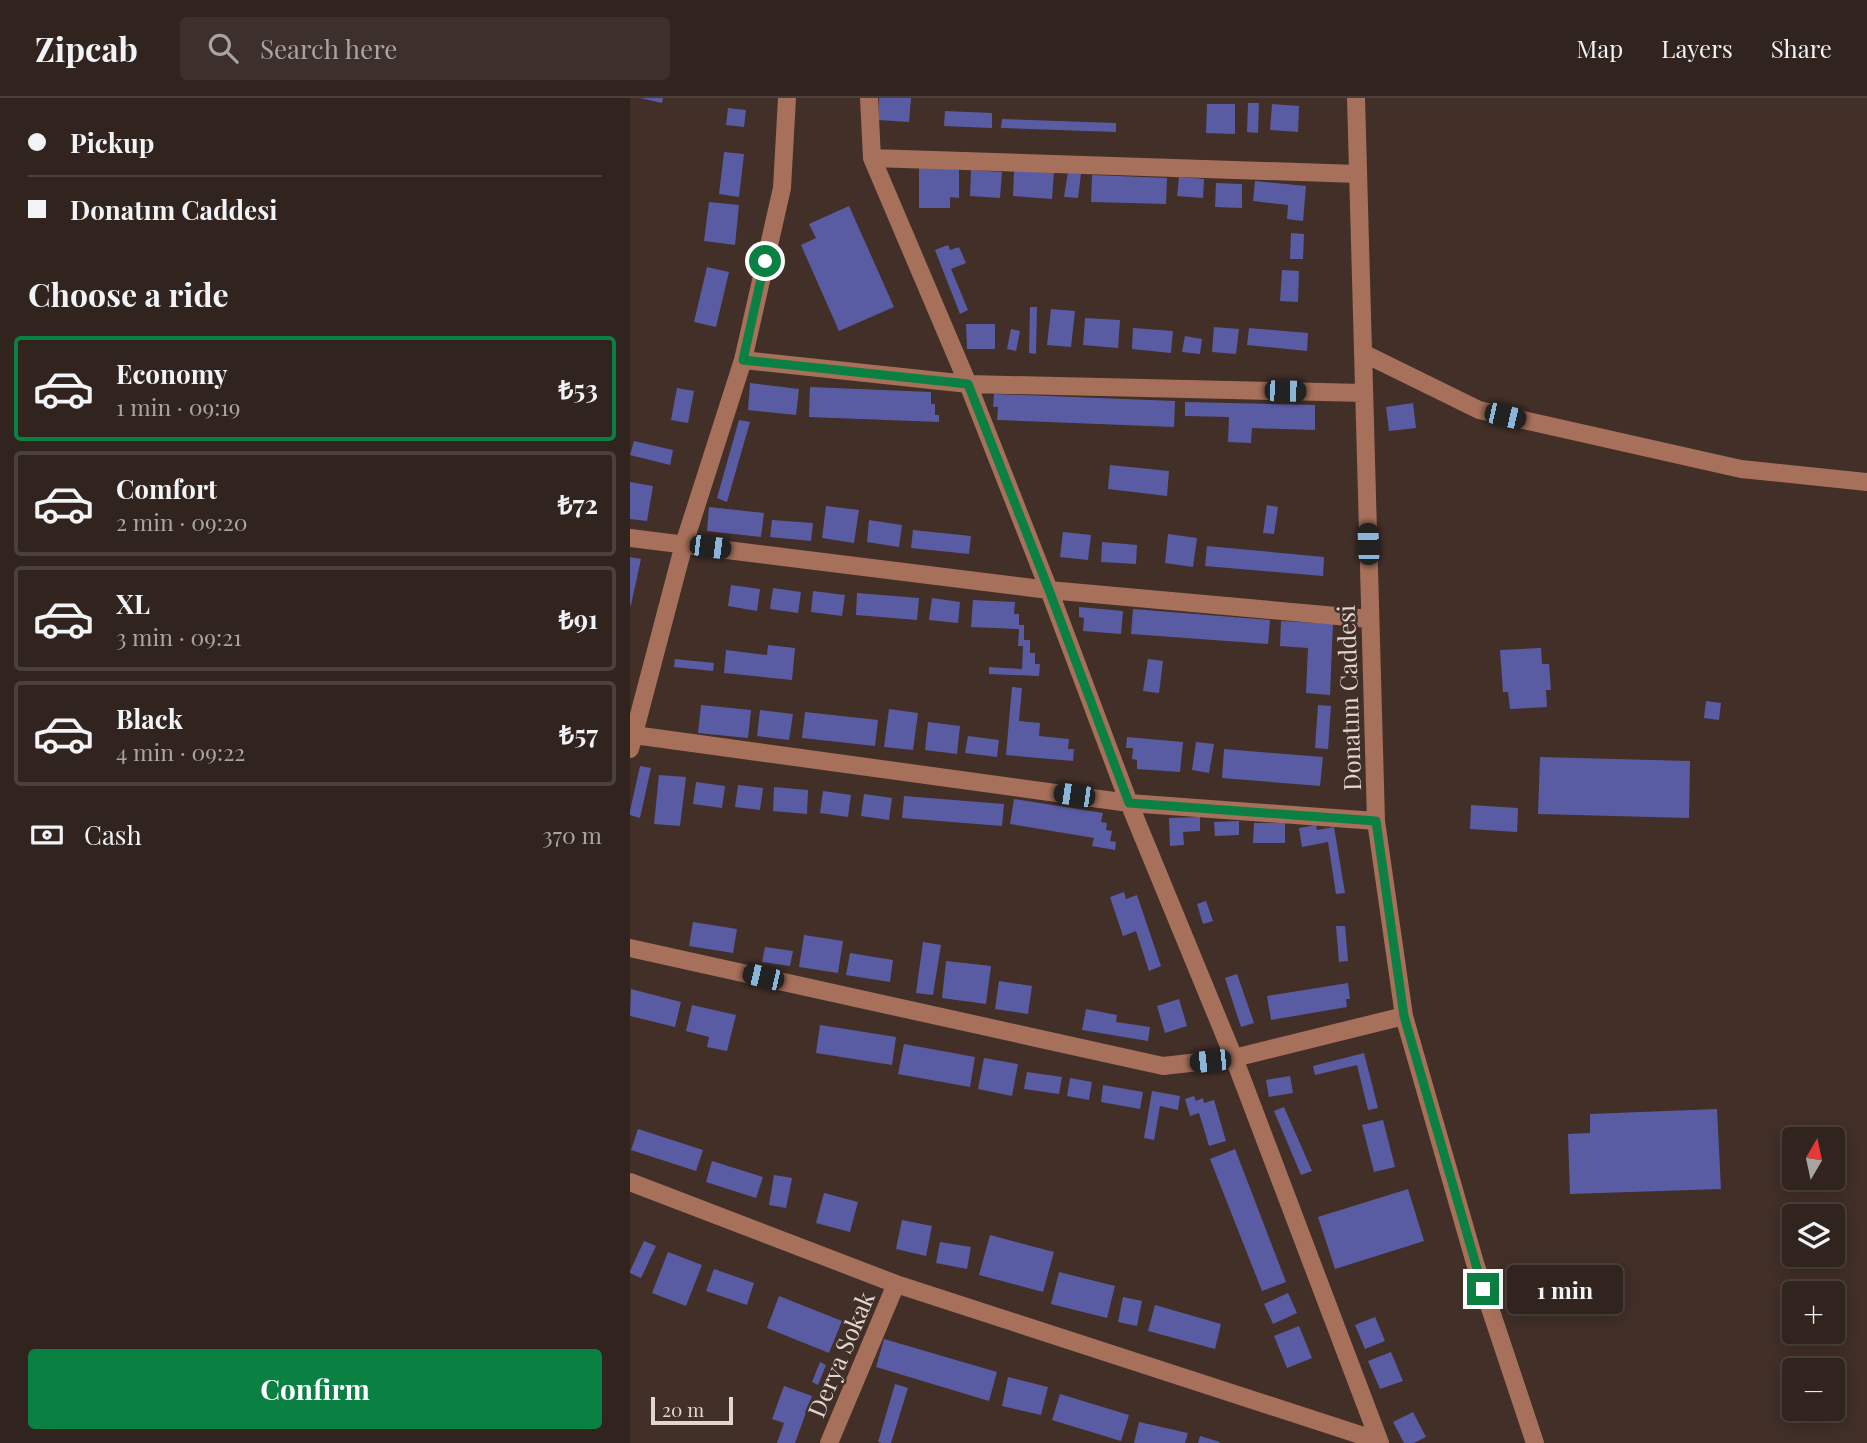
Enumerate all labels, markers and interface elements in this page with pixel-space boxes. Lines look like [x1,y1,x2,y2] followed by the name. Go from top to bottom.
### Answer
[180,17,670,80] search box
[35,26,138,70] text: Zipcab
[204,29,242,67] icon: search
[260,31,397,66] text: Search here
[1577,32,1623,64] text: Map
[1661,32,1733,64] text: Layers
[1771,32,1832,64] text: Share
[70,125,154,160] text: Pickup
[70,192,277,227] text: Donatım Caddesi
[749,245,781,277] route start
[28,272,229,315] text: Choose a ride
[116,356,227,391] text: Economy
[32,357,95,420] icon: car
[559,371,598,406] text: ₺53
[1264,380,1307,402] car
[116,391,241,422] text: 1 min · 09:19
[1483,401,1528,431] car
[116,471,217,506] text: Comfort
[32,472,95,535] icon: car
[558,486,598,521] text: ₺72
[116,506,248,537] text: 2 min · 09:20
[1357,523,1380,565] car
[688,534,733,560] car
[116,586,150,621] text: XL
[32,587,95,650] icon: car
[559,601,598,636] text: ₺91
[1329,605,1367,791] street label: Donatım Caddesi
[116,621,242,652] text: 3 min · 09:21
[116,701,183,736] text: Black
[32,702,95,765] icon: car
[559,716,598,751] text: ₺57
[116,736,245,767] text: 4 min · 09:22
[1052,782,1097,808] car
[28,816,66,854] icon: cash
[84,817,142,852] text: Cash
[542,819,602,850] text: 370 m
[741,962,786,992] car
[1189,1048,1232,1074] car
[1782,1127,1844,1190] north arrow
[1782,1127,1845,1421] map controls
[1782,1204,1845,1267] button: layers
[1508,1264,1623,1314] callout: 1 min
[1467,1273,1499,1305] route end
[1537,1274,1593,1305] text: 1 min
[1782,1281,1845,1344] button: +
[799,1285,881,1422] street label: Derya Sokak
[28,1349,602,1429] button: Confirm
[1782,1358,1845,1421] button: −
[651,1394,733,1426] scale bar
[662,1396,704,1422] text: 20 m

